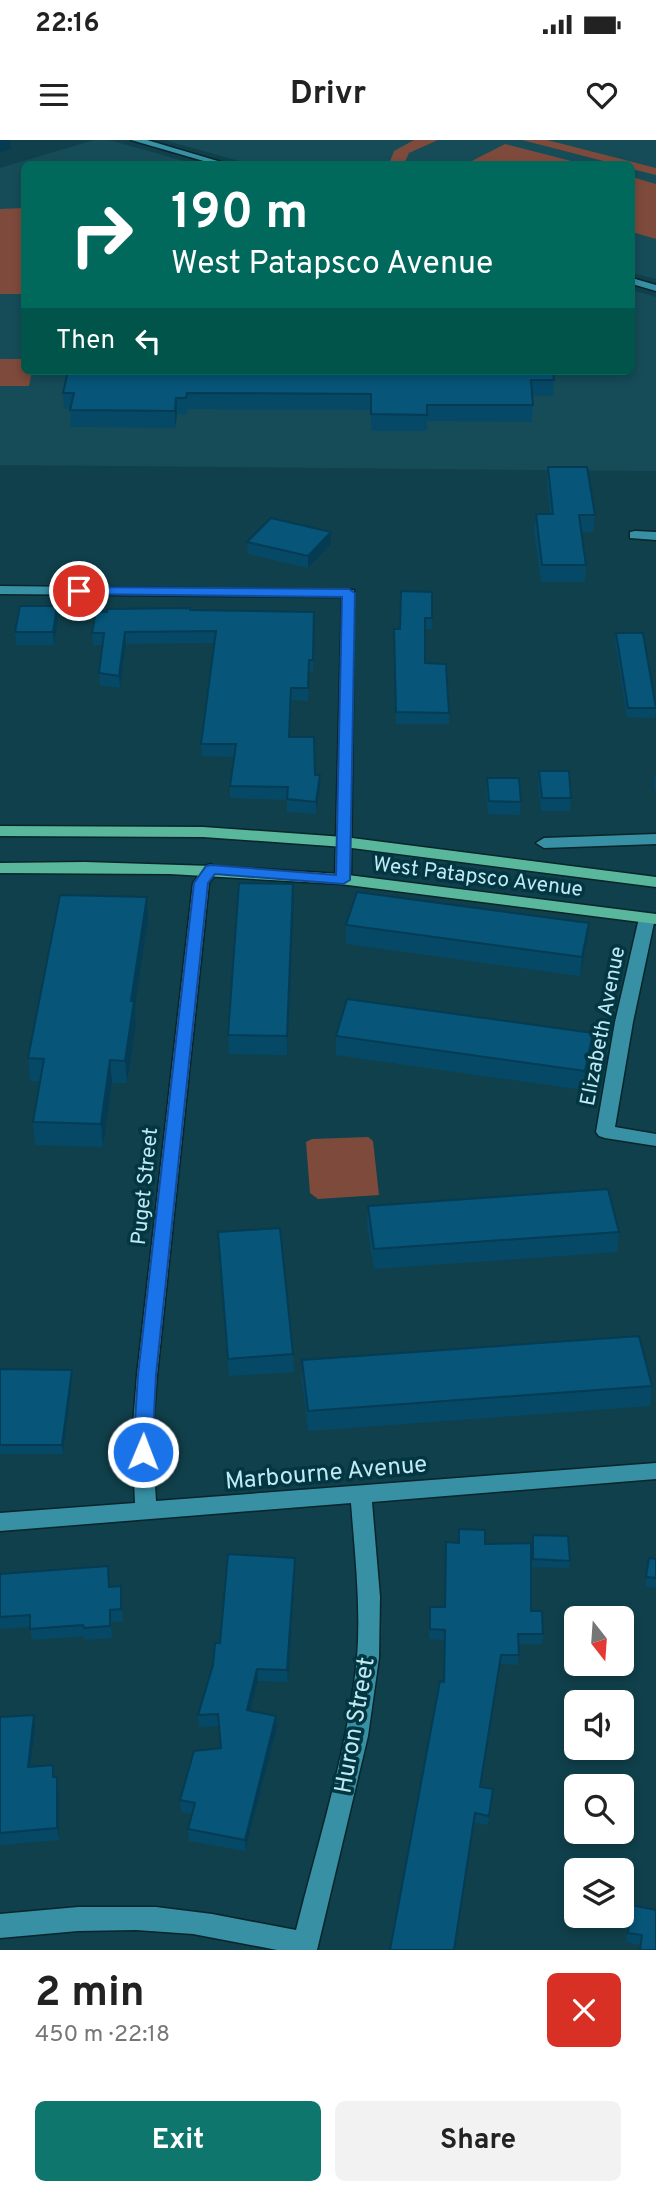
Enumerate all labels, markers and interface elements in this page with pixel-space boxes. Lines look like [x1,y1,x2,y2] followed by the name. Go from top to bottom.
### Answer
[35,8,100,41] text: 22:16
[290,75,366,115] text: Drivr
[35,76,73,114] icon: menu
[583,76,621,114] icon: heart
[171,184,308,246] text: 190 m
[56,189,147,280] icon: right
[171,245,493,285] text: West Patapsco Avenue
[129,322,167,360] icon: left
[56,325,115,358] text: Then
[49,561,109,621] pin
[60,572,98,610] icon: arrive
[371,851,584,904] street label: West Patapsco Avenue
[575,944,632,1108] street label: Elizabeth Avenue
[126,1126,165,1246] street label: Puget Street
[106,1415,180,1489] position arrow
[224,1450,428,1498] street label: Marbourne Avenue
[564,1606,634,1676] north arrow
[564,1606,634,1928] map controls
[329,1655,383,1796] street label: Huron Street
[564,1690,634,1760] button: sound
[564,1774,634,1844] button: search
[564,1858,634,1928] button: layers
[35,1968,145,2021] text: 2 min
[547,1973,621,2047] button: close
[35,2021,170,2050] text: 450 m · 22:18
[35,2101,321,2181] button: Exit
[335,2101,621,2181] button: Share

